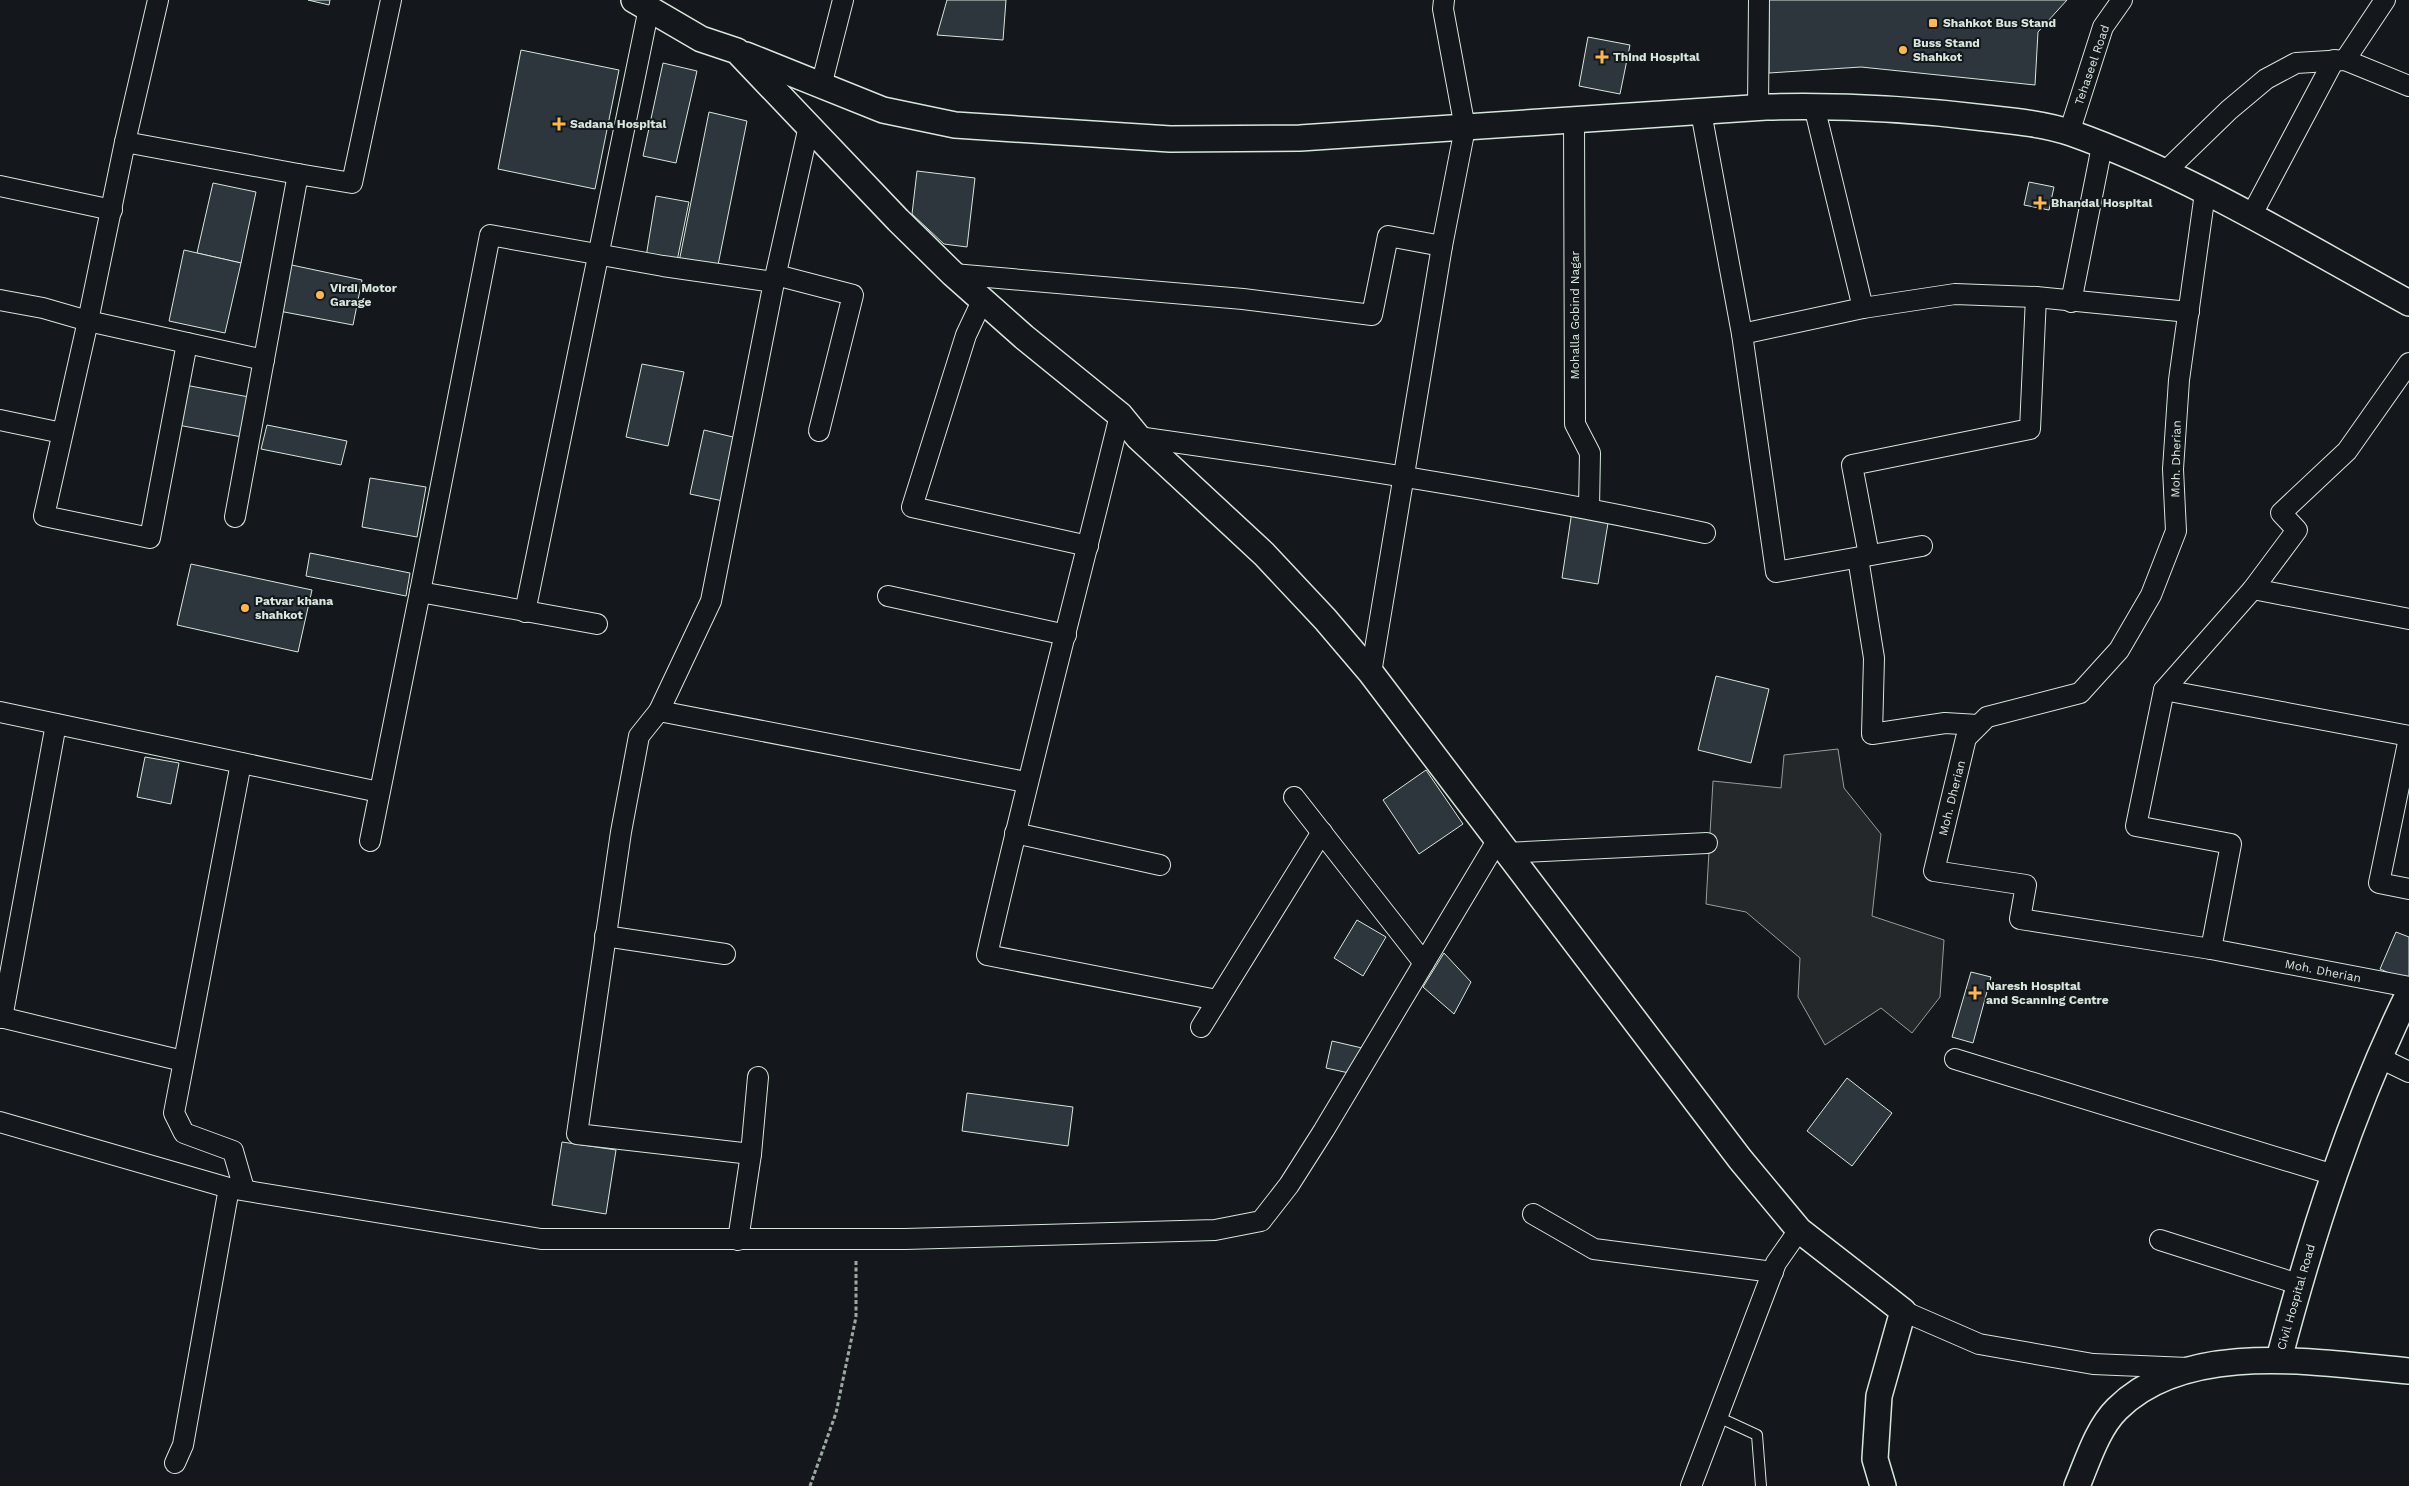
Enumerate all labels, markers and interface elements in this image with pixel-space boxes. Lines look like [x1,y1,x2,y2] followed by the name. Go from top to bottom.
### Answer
[1943,16,2056,30] place label: Shahkot Bus Stand
[1927,17,1939,29] marker: Shahkot Bus Stand
[2072,23,2112,107] street label: Tehaseel Road
[1913,36,1980,64] place label: Buss Stand Shahkot
[1897,44,1909,56] marker: Buss Stand Shahkot
[1595,50,1609,64] marker: Thind Hospital
[1613,50,1700,64] place label: Thind Hospital
[552,117,566,131] marker: Sadana Hospital
[570,117,667,131] place label: Sadana Hospital
[2033,196,2047,210] marker: Bhandal Hospital
[2051,196,2152,210] place label: Bhandal Hospital
[1568,251,1582,379] street label: Mohalla Gobind Nagar
[330,281,398,309] place label: Virdi Motor Garage
[314,289,326,301] marker: Virdi Motor Garage
[2168,420,2184,498] street label: Moh. Dherian
[255,594,333,622] place label: Patvar khana shahkot
[239,602,251,614] marker: Patvar khana shahkot
[1936,759,1968,837] street label: Moh. Dherian
[2284,957,2362,985] street label: Moh. Dherian
[1986,979,2109,1007] place label: Naresh Hospital and Scanning Centre
[1968,986,1982,1000] marker: Naresh Hospital and Scanning Centre
[2274,1242,2318,1352] street label: Civil Hospital Road

